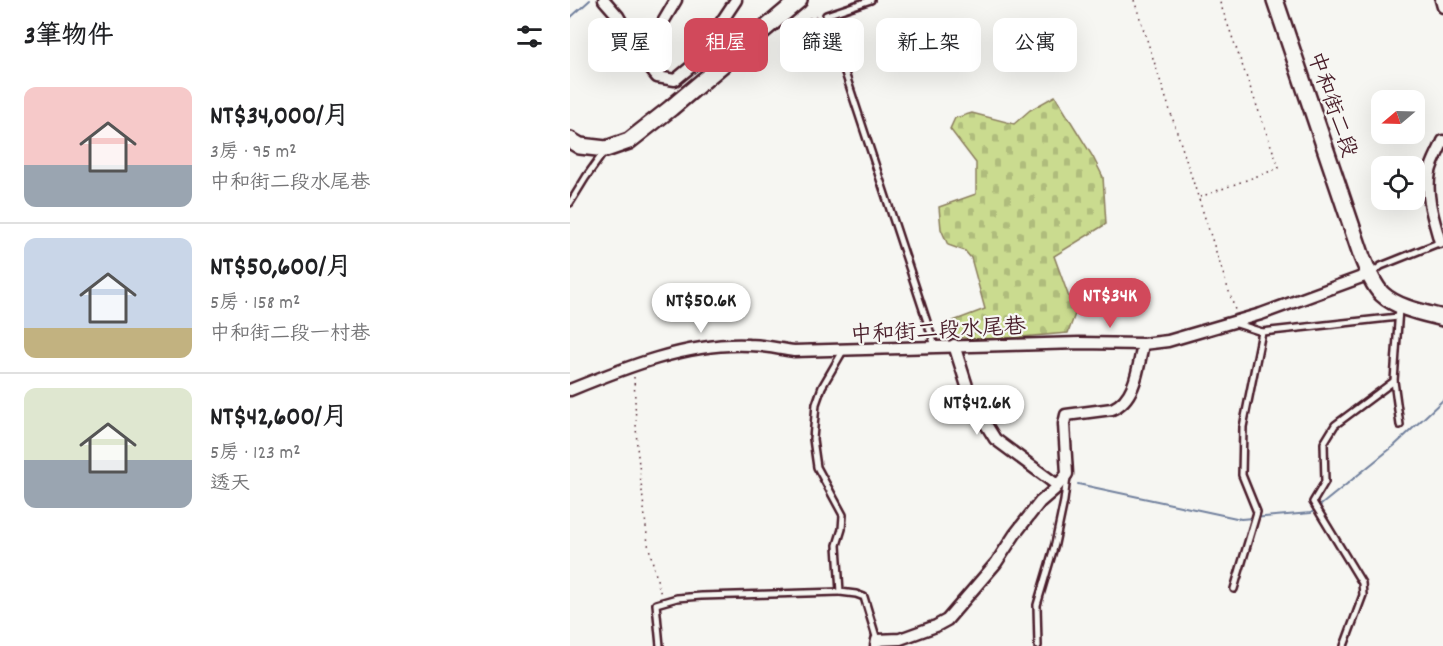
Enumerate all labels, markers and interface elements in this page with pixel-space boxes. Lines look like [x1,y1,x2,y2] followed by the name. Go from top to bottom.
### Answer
[588,18,672,72] chip: 買屋
[684,18,768,72] chip: 租屋
[780,18,864,72] chip: 篩選
[876,18,981,72] chip: 新上架
[993,18,1077,72] chip: 公寓
[24,19,114,56] text: 3筆物件
[513,20,546,53] icon: filters
[1298,48,1363,162] street label: 中和街二段
[1371,90,1425,144] north arrow
[1371,90,1425,210] map controls
[210,99,350,136] text: NT$34,000/月
[72,111,144,183] icon: home
[210,139,297,167] text: 3房 · 95 m²
[1371,156,1425,210] button: locate
[210,170,370,198] text: 中和街二段水尾巷
[210,250,352,287] text: NT$50,600/月
[72,262,144,334] icon: home
[1061,278,1159,329] pin: NT$34K
[639,283,763,334] pin: NT$50.6K
[1083,283,1137,311] text: NT$34K
[666,288,736,316] text: NT$50.6K
[210,290,300,318] text: 5房 · 158 m²
[849,312,1027,353] street label: 中和街二段水尾巷
[210,321,370,349] text: 中和街二段一村巷
[915,385,1039,436] pin: NT$42.6K
[943,390,1011,418] text: NT$42.6K
[210,400,348,437] text: NT$42,600/月
[72,412,144,484] icon: home
[210,440,301,468] text: 5房 · 123 m²
[210,471,250,499] text: 透天

